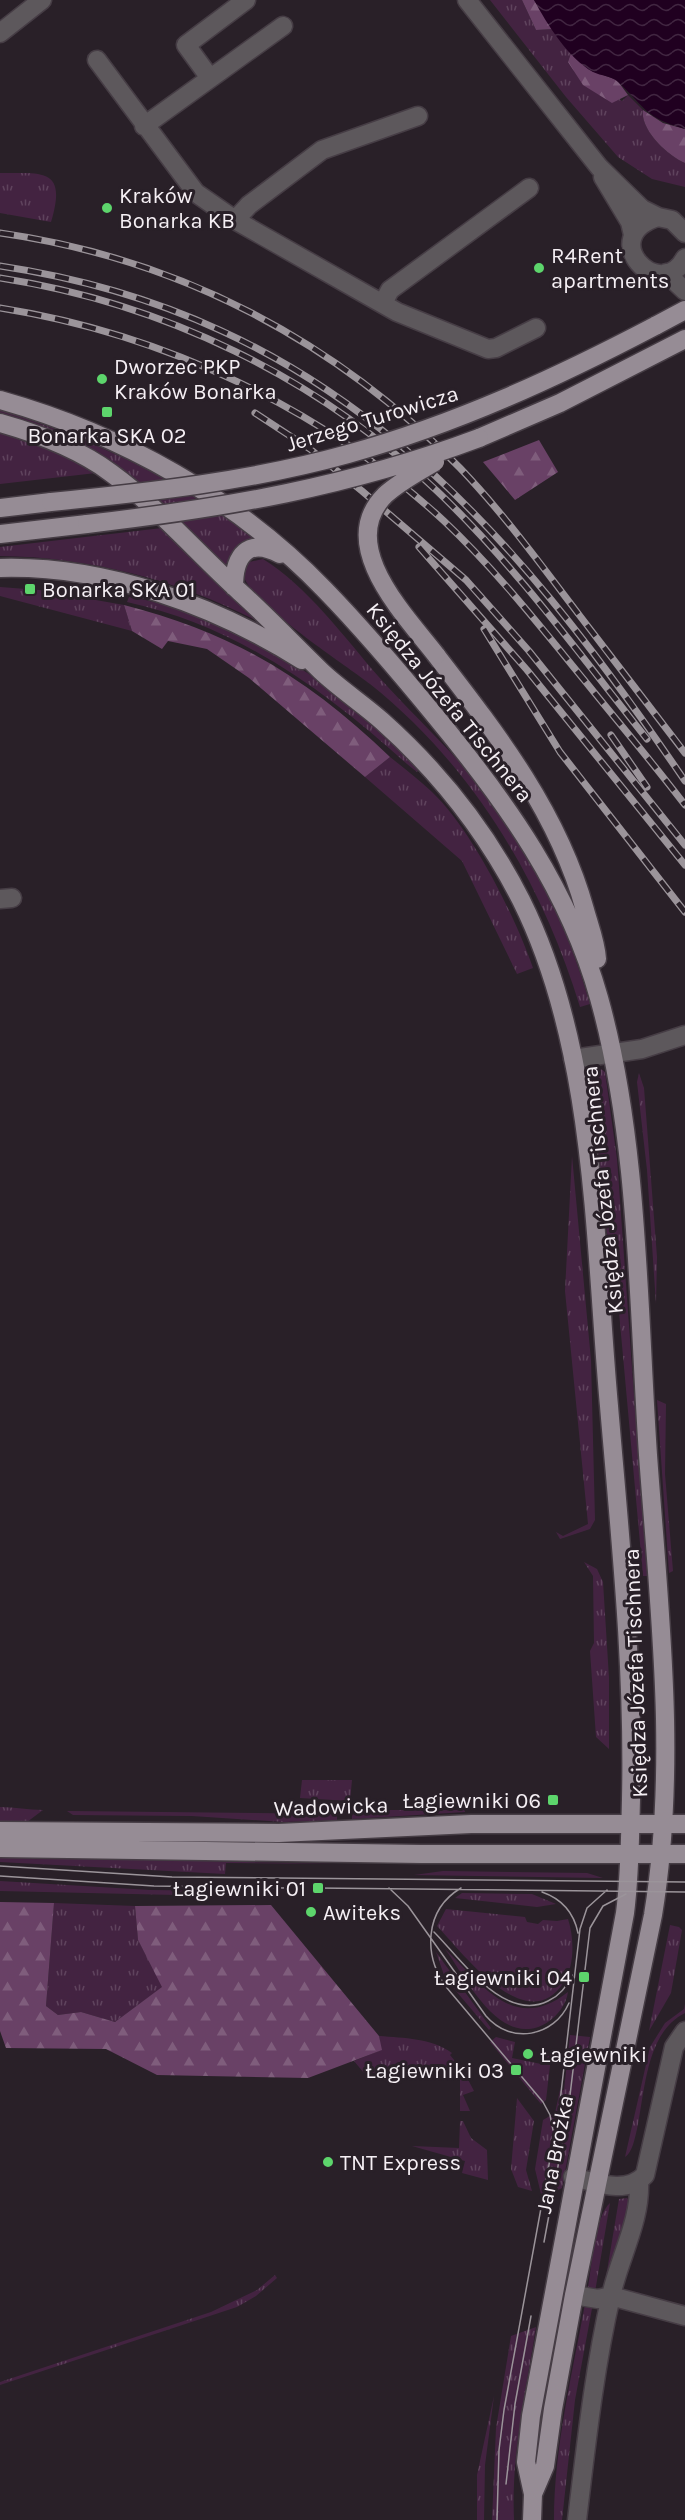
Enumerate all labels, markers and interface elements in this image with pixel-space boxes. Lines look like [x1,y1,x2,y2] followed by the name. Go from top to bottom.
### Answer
[119,183,235,234] place label: Kraków Bonarka KB
[100,201,114,215] marker: Kraków Bonarka KB
[551,243,669,294] place label: R4Rent apartments
[532,261,546,275] marker: R4Rent apartments
[114,354,277,405] place label: Dworzec PKP Kraków Bonarka
[95,372,109,386] marker: Dworzec PKP Kraków Bonarka
[283,380,462,458] street label: Jerzego Turowicza
[100,405,114,419] marker: Bonarka SKA 02
[27,423,187,449] place label: Bonarka SKA 02
[42,577,196,603] place label: Bonarka SKA 01
[23,582,37,596] marker: Bonarka SKA 01
[361,597,538,808] street label: Księdza Józefa Tischnera
[577,1064,629,1315] street label: Księdza Józefa Tischnera
[619,1548,653,1798] street label: Księdza Józefa Tischnera
[403,1788,541,1814] place label: Łagiewniki 06
[273,1792,389,1822] street label: Wadowicka
[546,1793,560,1807] marker: Łagiewniki 06
[173,1876,306,1902] place label: Łagiewniki 01
[311,1881,325,1895] marker: Łagiewniki 01
[323,1900,401,1926] place label: Awiteks
[304,1905,318,1919] marker: Awiteks
[434,1965,572,1991] place label: Łagiewniki 04
[577,1970,591,1984] marker: Łagiewniki 04
[540,2042,647,2068] place label: Łagiewniki
[521,2047,535,2061] marker: Łagiewniki
[365,2058,504,2084] place label: Łagiewniki 03
[509,2063,523,2077] marker: Łagiewniki 03
[531,2093,579,2216] street label: Jana Brożka
[340,2150,461,2176] place label: TNT Express
[321,2155,335,2169] marker: TNT Express

